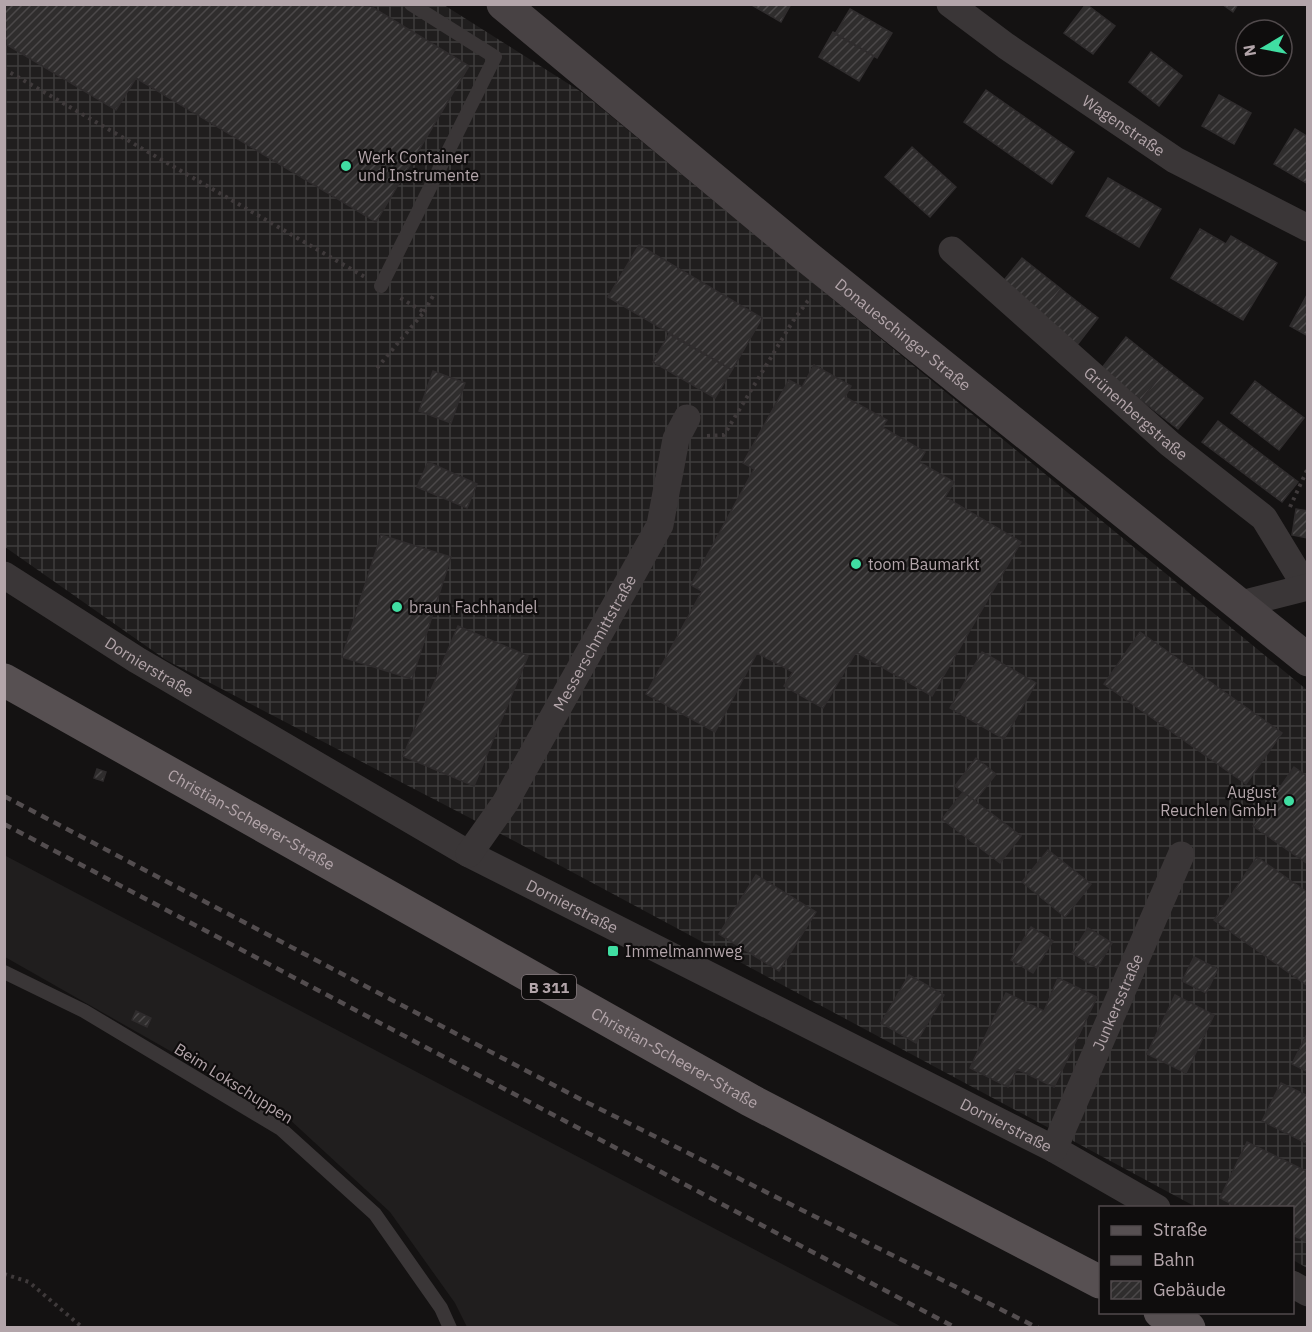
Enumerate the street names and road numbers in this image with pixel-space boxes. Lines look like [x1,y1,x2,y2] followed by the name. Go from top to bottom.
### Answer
[1078,90,1169,161] street label: Wagenstraße
[831,274,975,395] street label: Donaueschinger Straße
[1080,362,1192,464] street label: Grünenbergstraße
[548,571,640,714] street label: Messerschmittstraße
[101,632,198,701] street label: Dornierstraße
[164,764,339,874] street label: Christian-Scheerer-Straße
[523,875,622,938] street label: Dornierstraße
[1088,950,1147,1054] street label: Junkersstraße
[522,975,576,999] road number: B 311
[588,1003,762,1113] street label: Christian-Scheerer-Straße
[171,1038,297,1128] street label: Beim Lokschuppen
[957,1093,1056,1156] street label: Dornierstraße

